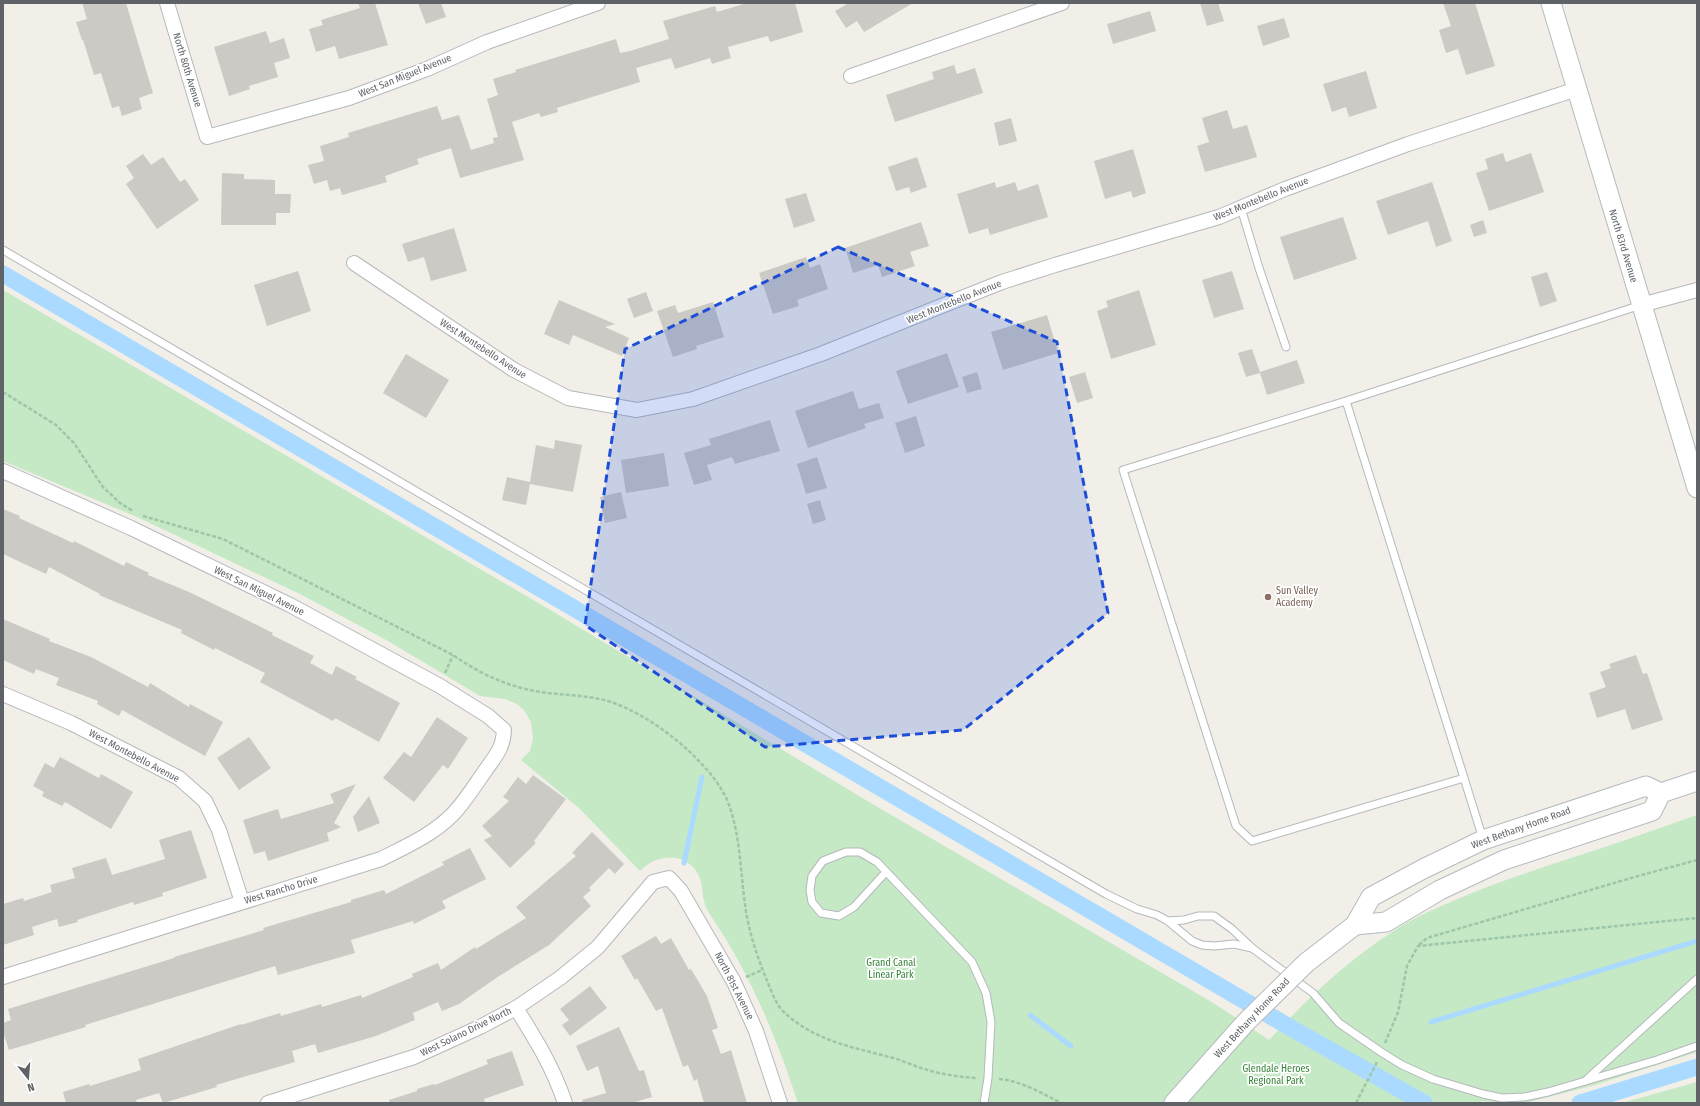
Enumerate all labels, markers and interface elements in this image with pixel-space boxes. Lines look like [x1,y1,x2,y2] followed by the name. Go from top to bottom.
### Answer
[170,31,204,109] street label: North 80th Avenue
[357,52,453,100] street label: West San Miguel Avenue
[1212,174,1310,223] street label: West Montebello Avenue
[1606,208,1640,284] street label: North 83rd Avenue
[905,277,1003,326] street label: West Montebello Avenue
[437,316,529,382] street label: West Montebello Avenue
[212,564,306,618] street label: West San Miguel Avenue
[1276,585,1318,609] place label: Sun Valley Academy
[1263,592,1273,602] marker: Sun Valley Academy
[87,727,181,785] street label: West Montebello Avenue
[1470,804,1572,852] street label: West Bethany Home Road
[243,873,319,907] street label: West Rancho Drive
[712,950,756,1022] street label: North 81st Avenue
[866,957,916,981] park label: Grand Canal Linear Park
[1212,975,1292,1061] street label: West Bethany Home Road
[419,1005,513,1059] street label: West Solano Drive North
[8,1058,48,1098] north arrow
[1242,1063,1310,1087] park label: Glendale Heroes Regional Park
[26,1080,36,1094] text: N

